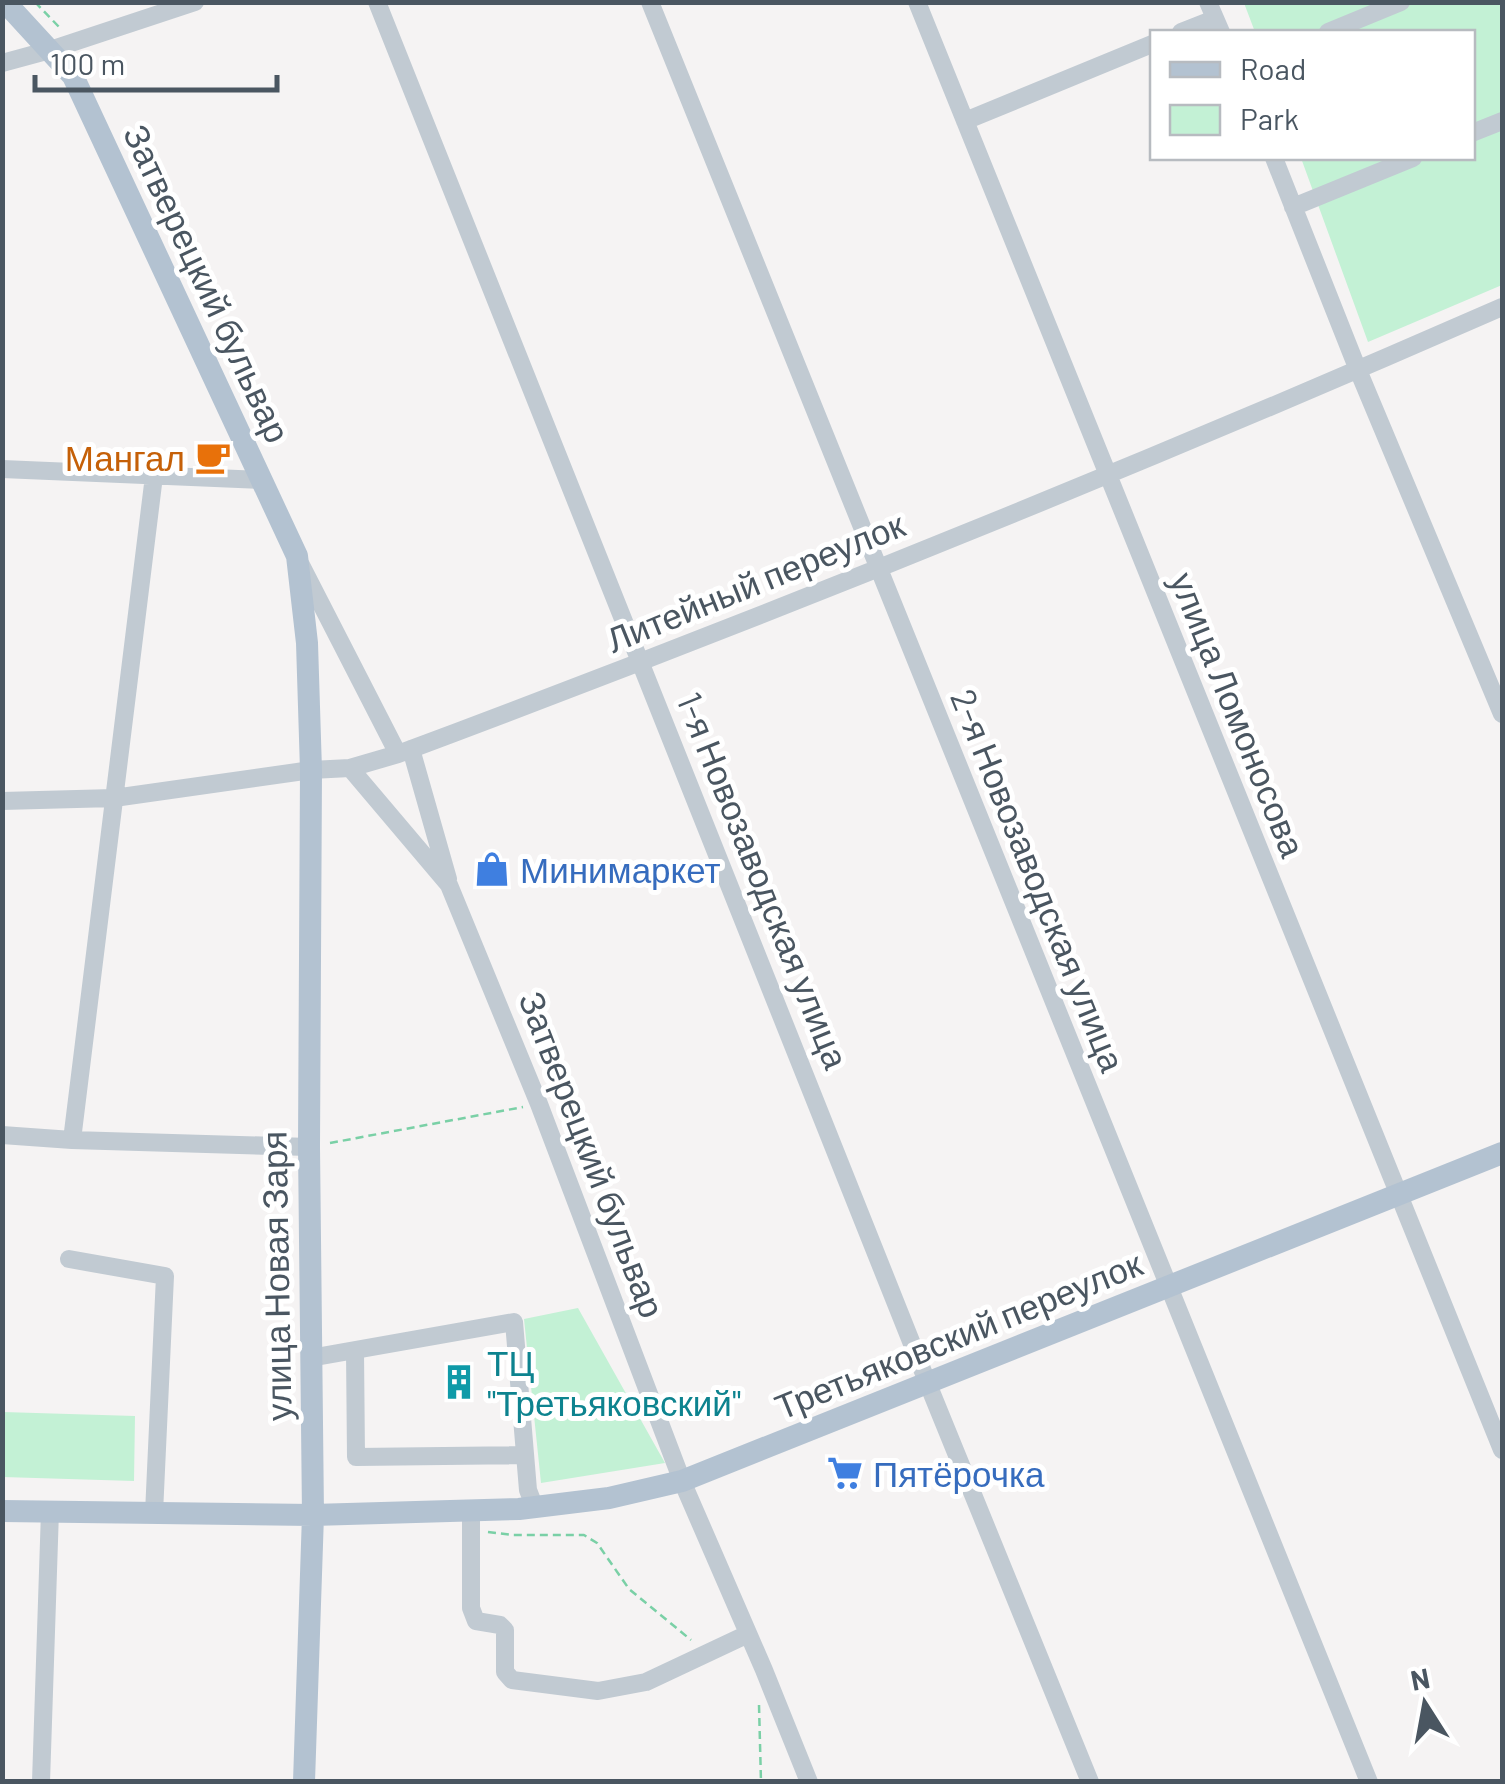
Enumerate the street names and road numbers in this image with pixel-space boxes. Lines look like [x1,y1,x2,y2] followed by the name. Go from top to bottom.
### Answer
[116,117,300,449] street label: Затверецкий бульвар
[600,502,911,660] street label: Литейный переулок
[1163,566,1315,863] street label: улица Ломоносова
[943,683,1135,1078] street label: 2-я Новозаводская улица
[669,686,859,1075] street label: 1-я Новозаводская улица
[511,985,675,1323] street label: Затверецкий бульвар
[251,1131,299,1421] street label: улица Новая Заря
[768,1241,1148,1427] street label: Третьяковский переулок

